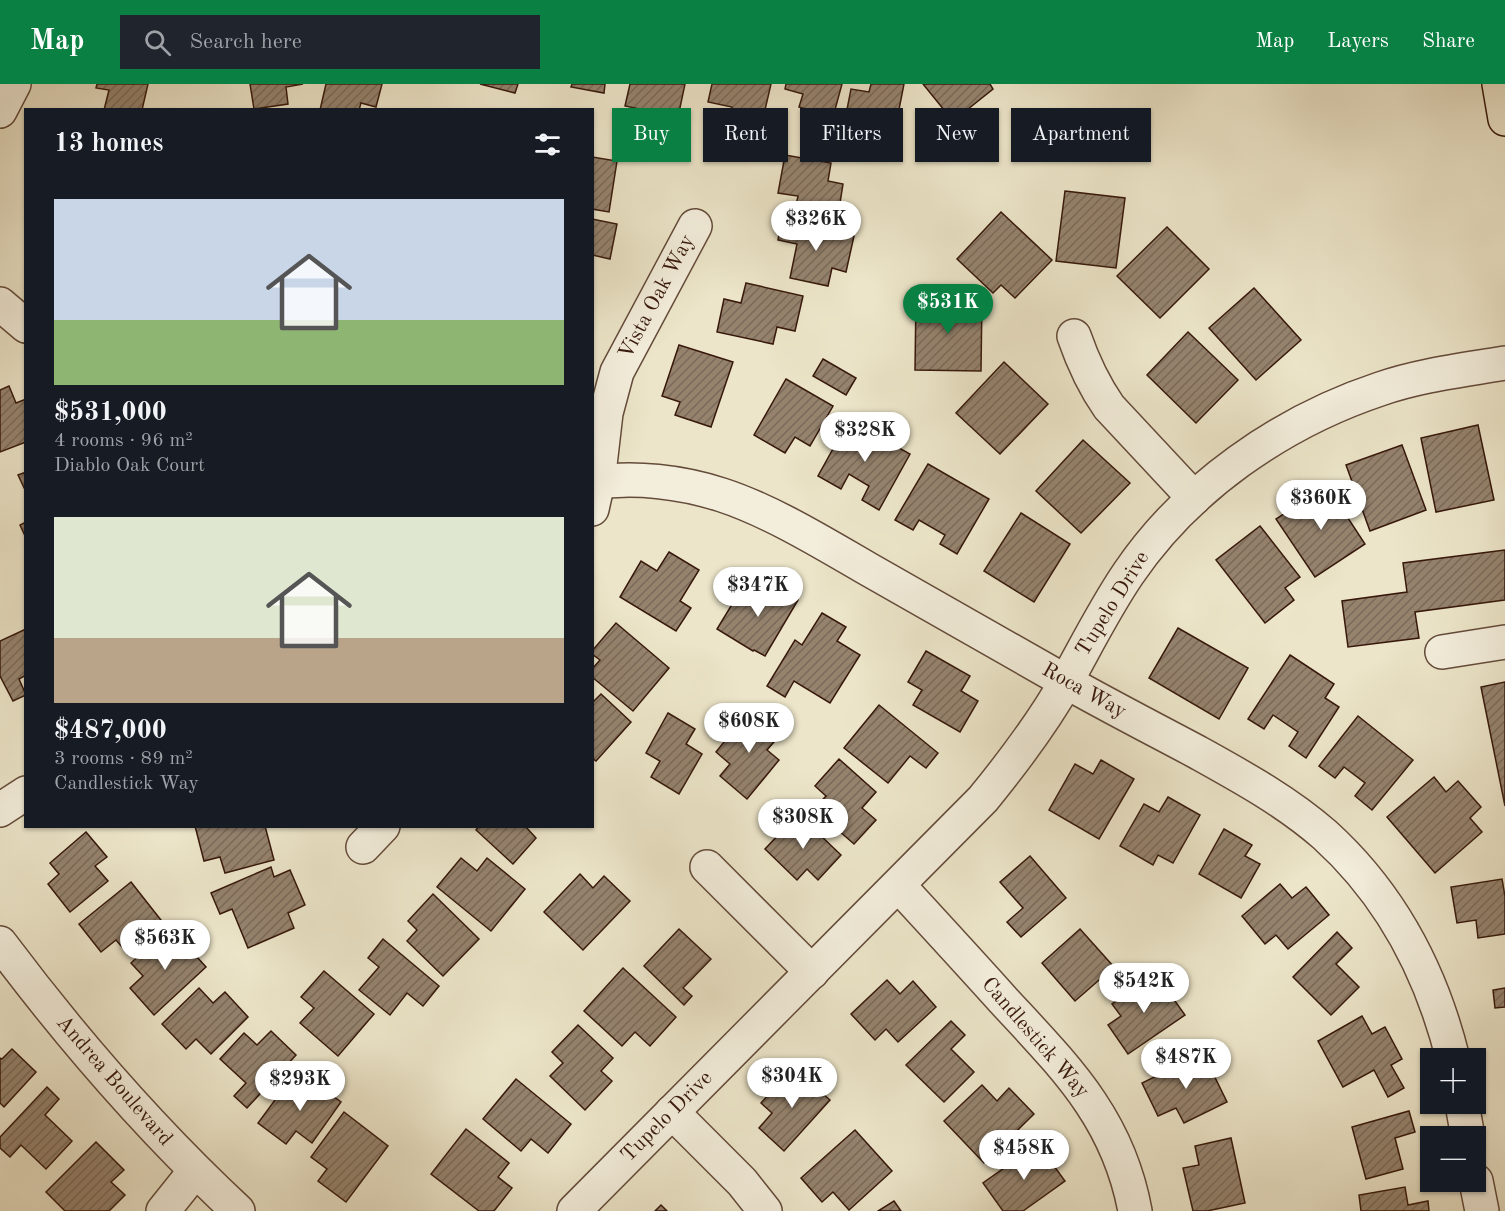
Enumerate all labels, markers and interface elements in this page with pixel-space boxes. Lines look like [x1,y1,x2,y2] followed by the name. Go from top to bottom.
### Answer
[120,15,540,69] search box
[141,26,174,59] icon: search
[30,28,84,56] text: Map
[189,31,302,53] text: Search here
[1255,31,1294,52] text: Map
[1327,31,1389,52] text: Layers
[1422,31,1475,52] text: Share
[612,108,691,162] chip: Buy
[703,108,788,162] chip: Rent
[800,108,903,162] chip: Filters
[915,108,999,162] chip: New
[1011,108,1151,162] chip: Apartment
[531,128,564,161] icon: filters
[54,131,163,157] text: 13 homes
[774,201,858,252] pin: $326K
[785,210,847,230] text: $326K
[615,231,699,363] street label: Vista Oak Way
[255,238,363,346] icon: home
[906,284,990,335] pin: $531K
[917,293,979,313] text: $531K
[54,400,167,426] text: $531,000
[823,412,907,463] pin: $328K
[834,421,896,441] text: $328K
[54,431,193,451] text: 4 rooms · 96 m²
[54,456,205,476] text: Diablo Oak Court
[1279,480,1363,531] pin: $360K
[1290,489,1352,509] text: $360K
[1073,548,1153,660] street label: Tupelo Drive
[255,556,363,664] icon: home
[716,567,800,618] pin: $347K
[727,576,789,596] text: $347K
[1038,659,1130,723] street label: Roca Way
[707,703,791,754] pin: $608K
[718,712,780,732] text: $608K
[54,718,167,744] text: $487,000
[54,749,193,769] text: 3 rooms · 89 m²
[54,774,199,794] text: Candlestick Way
[761,799,845,850] pin: $308K
[772,808,834,828] text: $308K
[123,920,207,971] pin: $563K
[134,929,196,949] text: $563K
[1102,963,1186,1014] pin: $542K
[1113,972,1175,992] text: $542K
[977,974,1093,1102] street label: Candlestick Way
[52,1012,176,1150] street label: Andrea Boulevard
[1144,1039,1228,1090] pin: $487K
[1155,1048,1217,1068] text: $487K
[1420,1048,1486,1192] map controls
[1420,1048,1486,1114] button: +
[750,1058,834,1109] pin: $304K
[258,1061,342,1112] pin: $293K
[617,1067,717,1167] street label: Tupelo Drive
[761,1067,823,1087] text: $304K
[269,1070,331,1090] text: $293K
[1420,1126,1486,1192] button: −
[982,1130,1066,1181] pin: $458K
[993,1139,1055,1159] text: $458K

